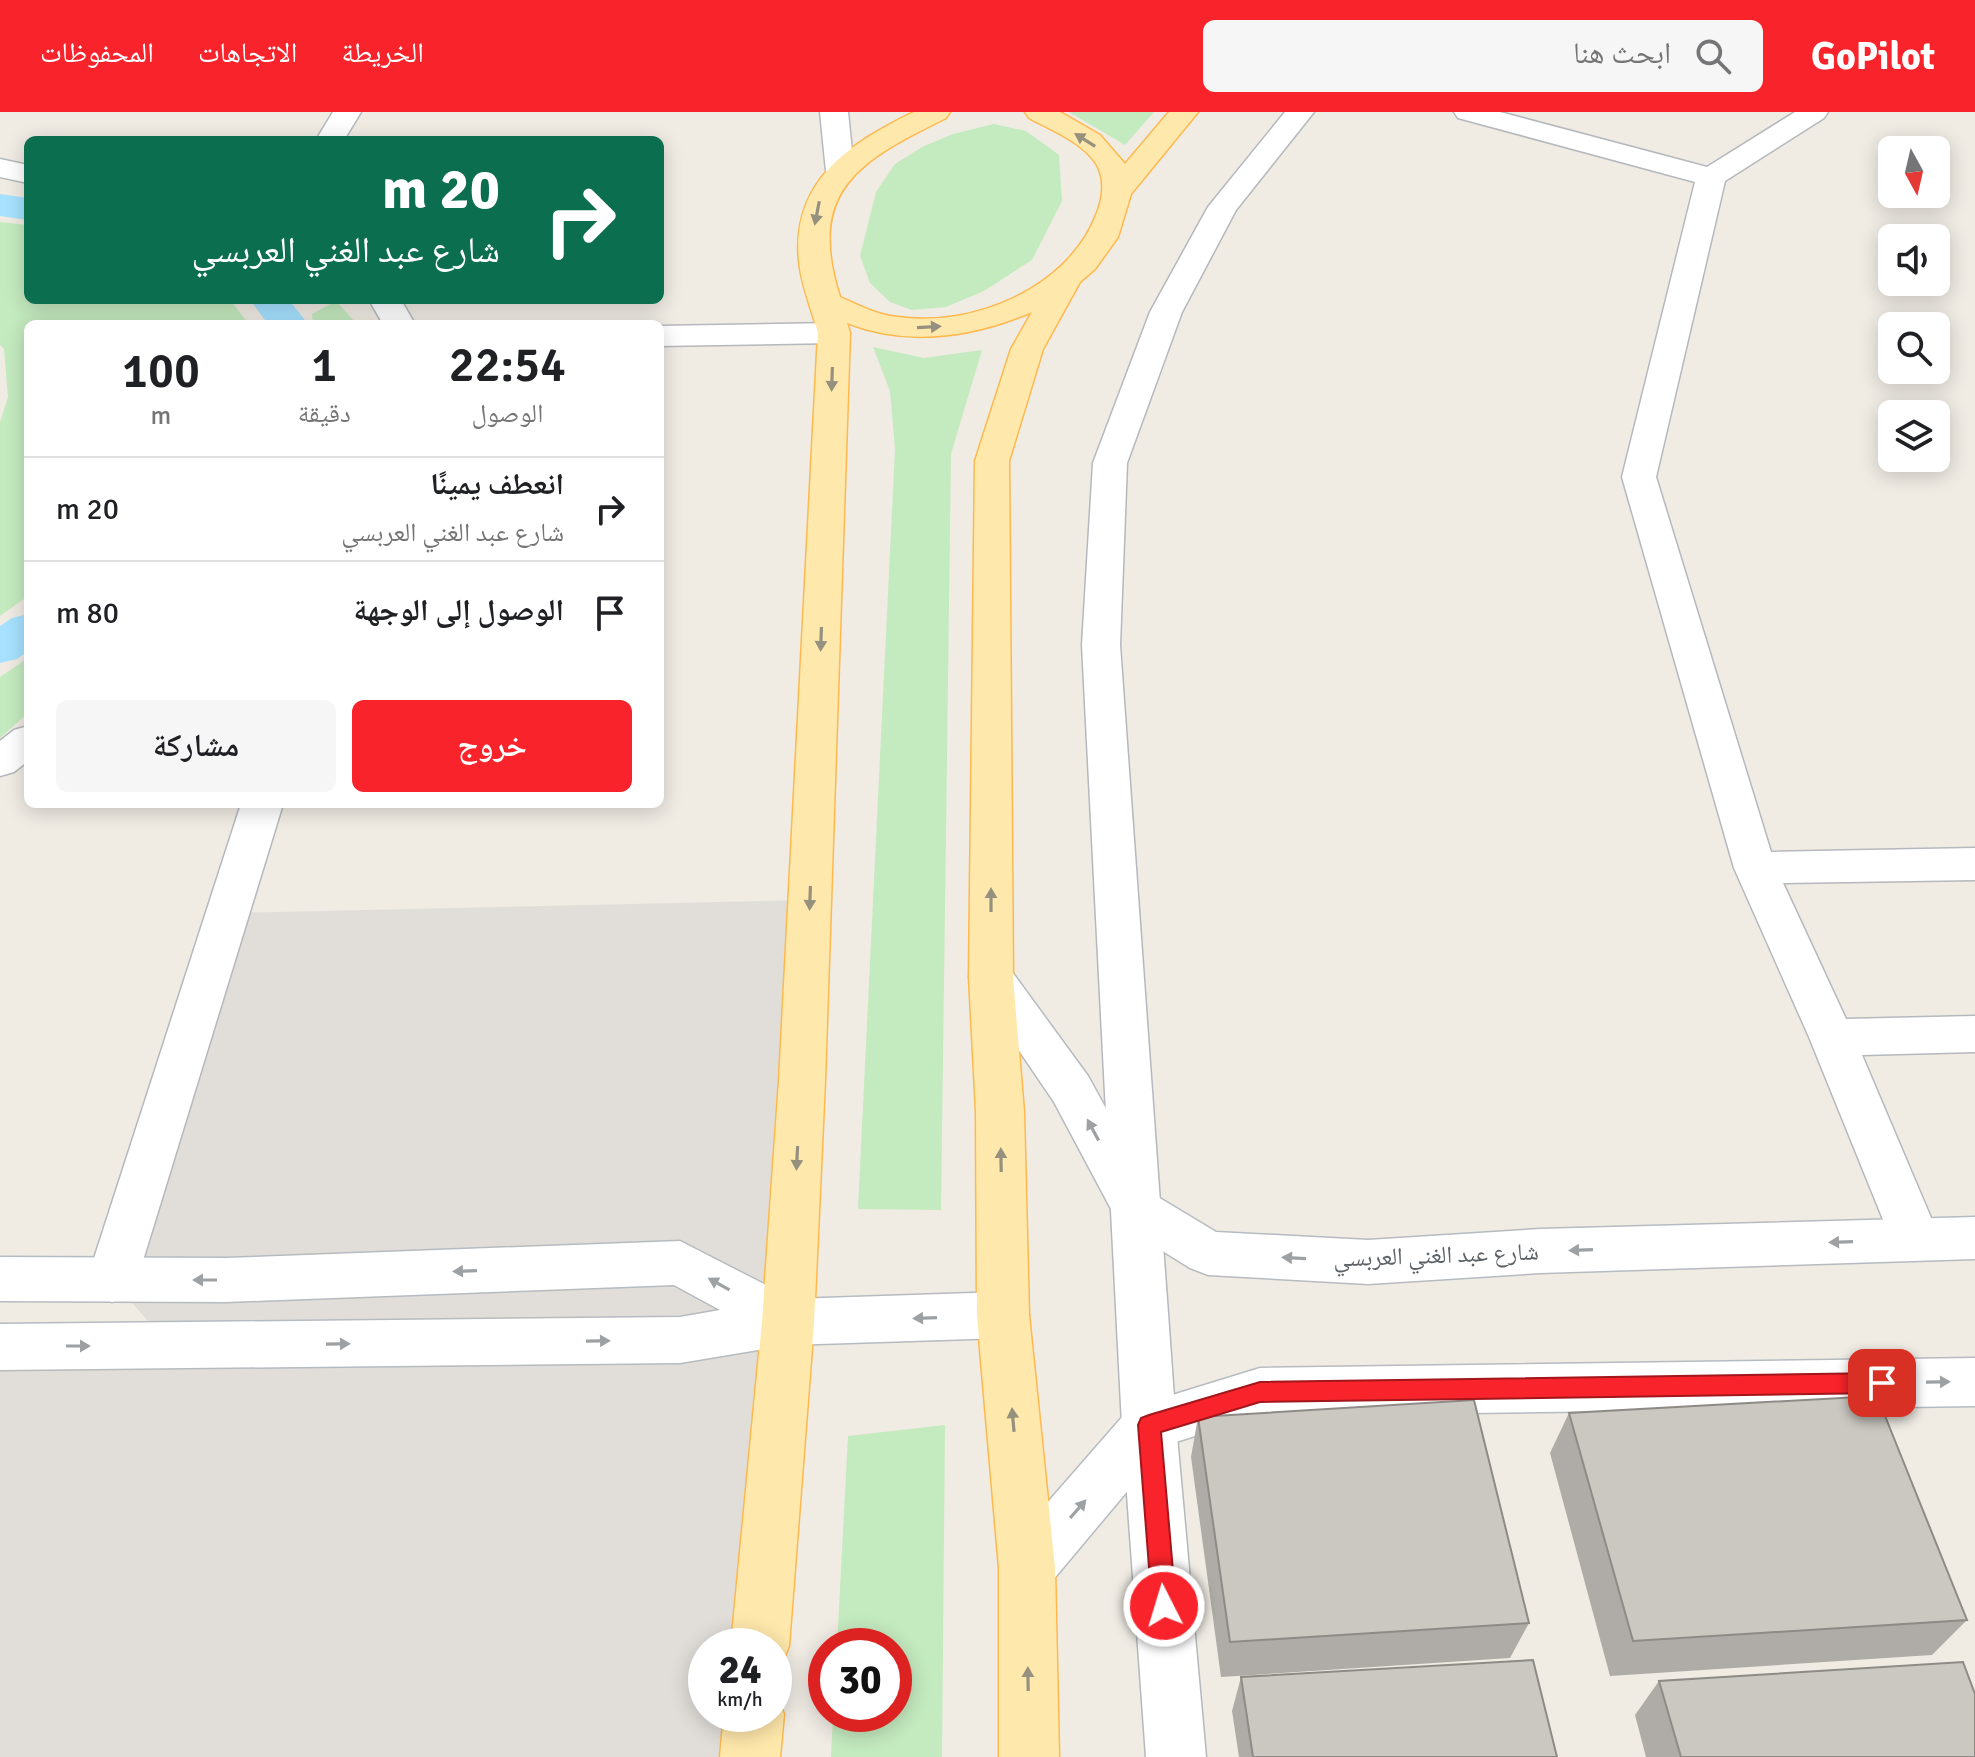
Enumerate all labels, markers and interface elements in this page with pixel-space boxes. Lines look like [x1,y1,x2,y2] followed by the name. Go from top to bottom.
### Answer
[1203,20,1763,92] search box
[1811,33,1935,80] text: GoPilot
[1691,34,1735,78] icon: search
[1573,35,1671,72] text: ابحث هنا
[40,36,154,70] text: المحفوظات
[198,36,297,70] text: الاتجاهات
[341,36,424,70] text: الخريطة
[1074,134,1096,148] one-way arrow
[1878,136,1950,208] north arrow
[1878,136,1950,472] map controls
[382,155,500,224] text: 20 m
[528,168,632,272] icon: right
[810,201,822,226] one-way arrow
[1878,224,1950,296] button: sound
[192,228,500,273] text: شارع عبد الغني العربسي
[1878,312,1950,384] button: search
[917,321,942,334] one-way arrow
[311,336,337,395] text: 1
[449,336,566,395] text: 22:54
[122,342,200,401] text: 100
[825,367,838,392] one-way arrow
[298,398,351,430] text: دقيقة
[471,398,543,430] text: الوصول
[151,400,171,432] text: m
[1878,400,1950,472] button: layers
[430,466,564,503] text: انعطف يمينًا
[588,487,632,531] icon: right
[56,491,119,528] text: 20 m
[341,517,564,549] text: شارع عبد الغني العربسي
[588,591,632,635] icon: arrive
[354,592,564,629] text: الوصول إلى الوجهة
[56,595,119,632] text: 80 m
[814,627,827,652] one-way arrow
[56,700,336,792] button: مشاركة
[352,700,632,792] button: خروج
[803,886,816,911] one-way arrow
[985,887,997,912] one-way arrow
[1086,1119,1100,1141] one-way arrow
[790,1146,803,1171] one-way arrow
[995,1147,1007,1172] one-way arrow
[1828,1235,1853,1248] one-way arrow
[1333,1236,1539,1278] street label: شارع عبد الغني العربسي
[1568,1243,1593,1256] one-way arrow
[1281,1251,1306,1264] one-way arrow
[452,1265,477,1278] one-way arrow
[192,1274,217,1286] one-way arrow
[708,1278,731,1291] one-way arrow
[912,1311,937,1324] one-way arrow
[586,1335,611,1347] one-way arrow
[326,1338,351,1350] one-way arrow
[66,1340,91,1353] one-way arrow
[1848,1349,1916,1417] pin
[1860,1361,1904,1405] icon: arrive
[1926,1376,1951,1389] one-way arrow
[1006,1407,1019,1432] one-way arrow
[1069,1499,1086,1519] one-way arrow
[1122,1564,1206,1648] position arrow
[808,1628,912,1732] speed limit sign: 30
[718,1645,762,1695] text: 24
[1022,1666,1035,1691] one-way arrow
[717,1687,763,1712] text: km/h

